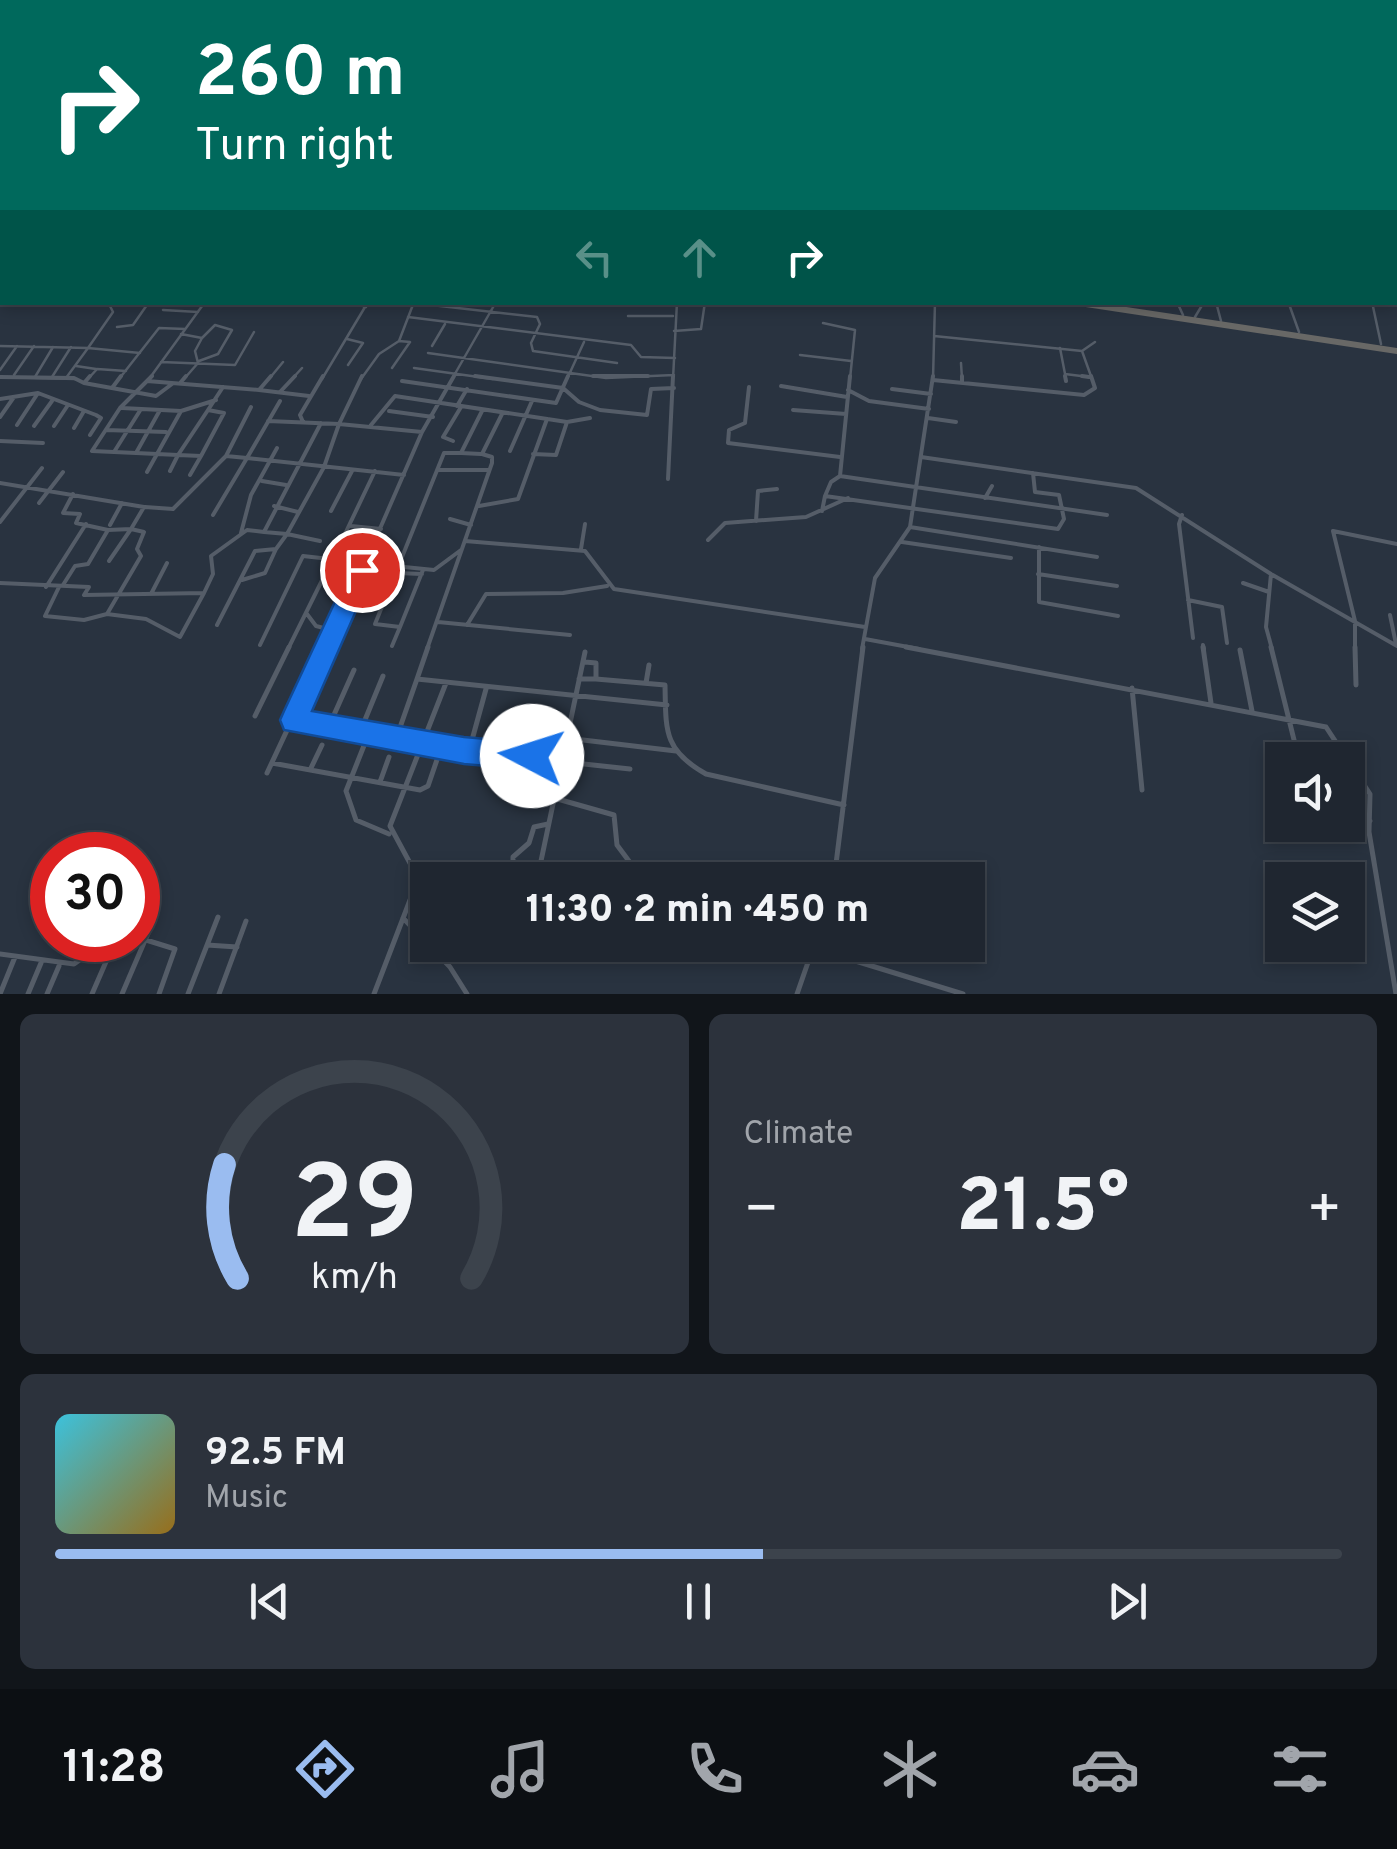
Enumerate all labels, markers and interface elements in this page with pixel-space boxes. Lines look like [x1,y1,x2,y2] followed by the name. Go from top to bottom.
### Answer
[195,32,406,121] text: 260 m
[30,40,160,170] icon: right
[195,119,394,176] text: Turn right
[567,230,622,285] icon: left
[672,230,727,285] icon: ahead
[777,230,832,285] icon: right
[320,528,405,613] pin
[335,543,390,598] icon: arrive
[480,704,584,808] position arrow
[1265,742,1365,962] map controls
[1265,742,1365,842] button: sound
[30,832,160,962] speed limit sign: 30
[1265,862,1365,962] button: layers
[526,887,869,936] text: 11:30 · 2 min · 450 m
[744,1115,853,1155] text: Climate
[290,1144,418,1276] text: 29
[956,1163,1129,1258] text: 21.5°
[744,1177,779,1247] text: −
[1307,1177,1342,1247] text: +
[311,1256,398,1302] text: km/h
[205,1430,346,1479] text: 92.5 FM
[205,1479,288,1519] text: Music
[242,1574,297,1629] icon: previous
[671,1574,726,1629] icon: pause
[1100,1574,1155,1629] icon: next
[290,1734,360,1804] icon: directions
[485,1734,555,1804] icon: music
[680,1734,750,1804] icon: phone
[875,1734,945,1804] icon: climate
[1070,1734,1140,1804] icon: car
[1265,1734,1335,1804] icon: filters
[62,1741,165,1798] text: 11:28

